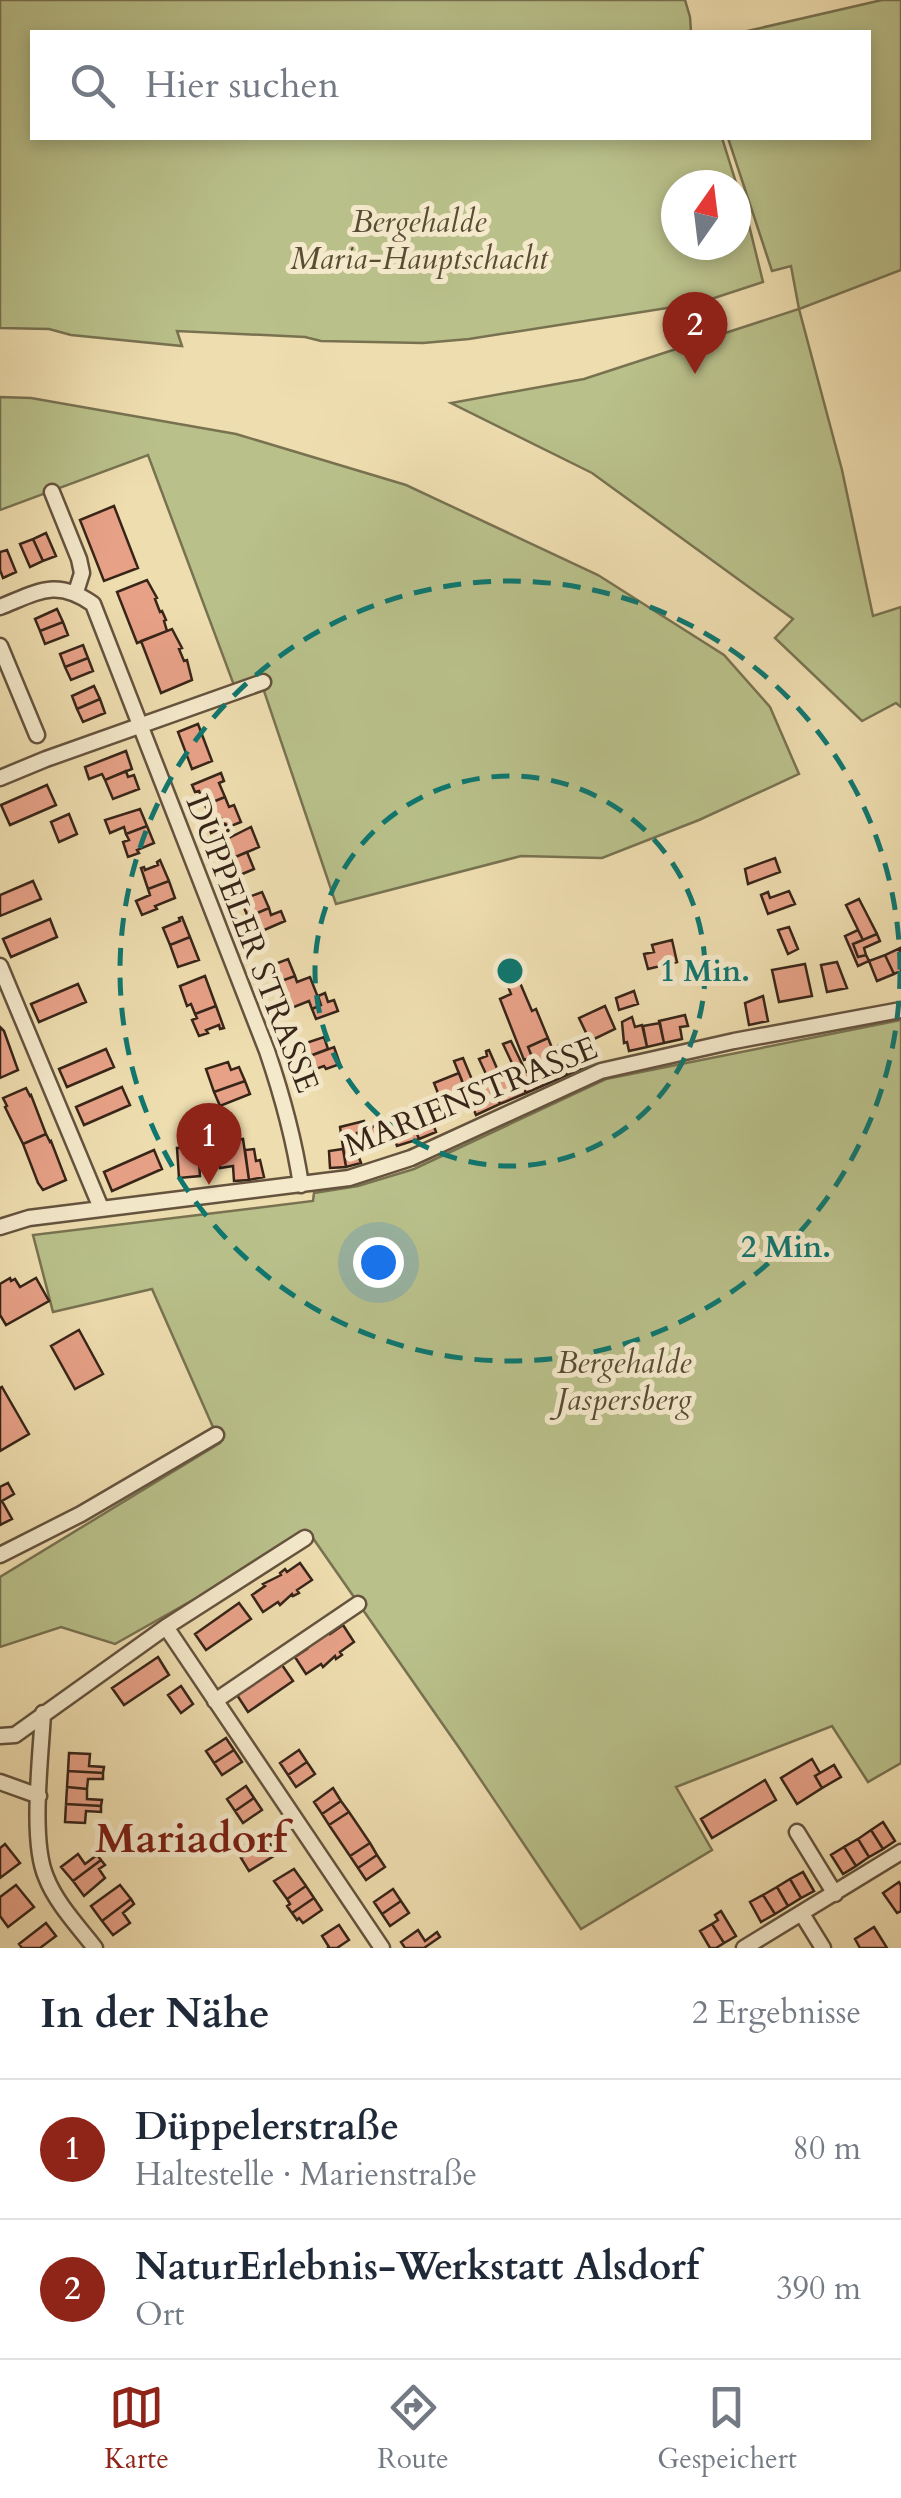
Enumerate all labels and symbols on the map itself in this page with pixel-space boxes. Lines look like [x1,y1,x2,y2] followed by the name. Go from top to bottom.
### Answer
[661,170,751,260] north arrow
[290,200,549,281] park label: Bergehalde Maria-Hauptschacht
[662,292,728,374] pin: 2
[175,789,329,1099] street label: DÜPPELER STRASSE
[660,951,750,992] text: 1 Min.
[492,953,528,989] centre of rings
[338,1026,604,1168] street label: MARIENSTRASSE
[176,1102,242,1185] pin: 1
[741,1227,831,1268] text: 2 Min.
[353,1237,404,1288] your location
[549,1341,692,1422] park label: Bergehalde Jaspersberg
[95,1810,294,1867] district label: Mariadorf

